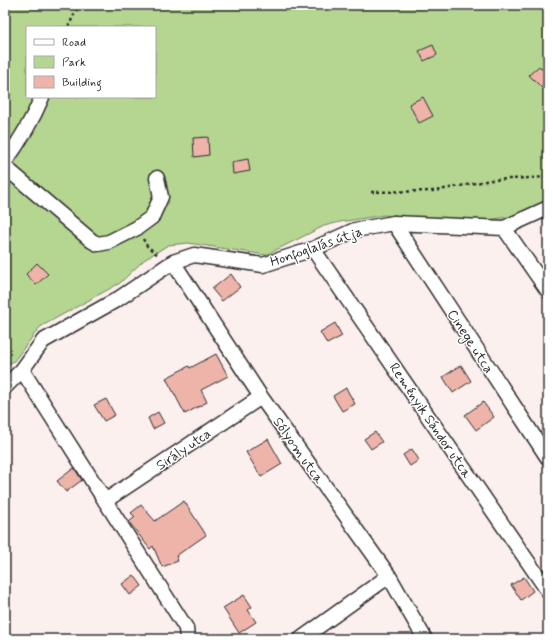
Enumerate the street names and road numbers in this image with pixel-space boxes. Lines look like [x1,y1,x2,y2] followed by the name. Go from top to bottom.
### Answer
[268,223,366,273] street label: Honfoglalás útja
[442,306,498,378] street label: Cinege utca
[385,359,476,482] street label: Reményik Sándor utca
[269,414,328,488] street label: Sólyom utca
[153,425,215,475] street label: Sirály utca

